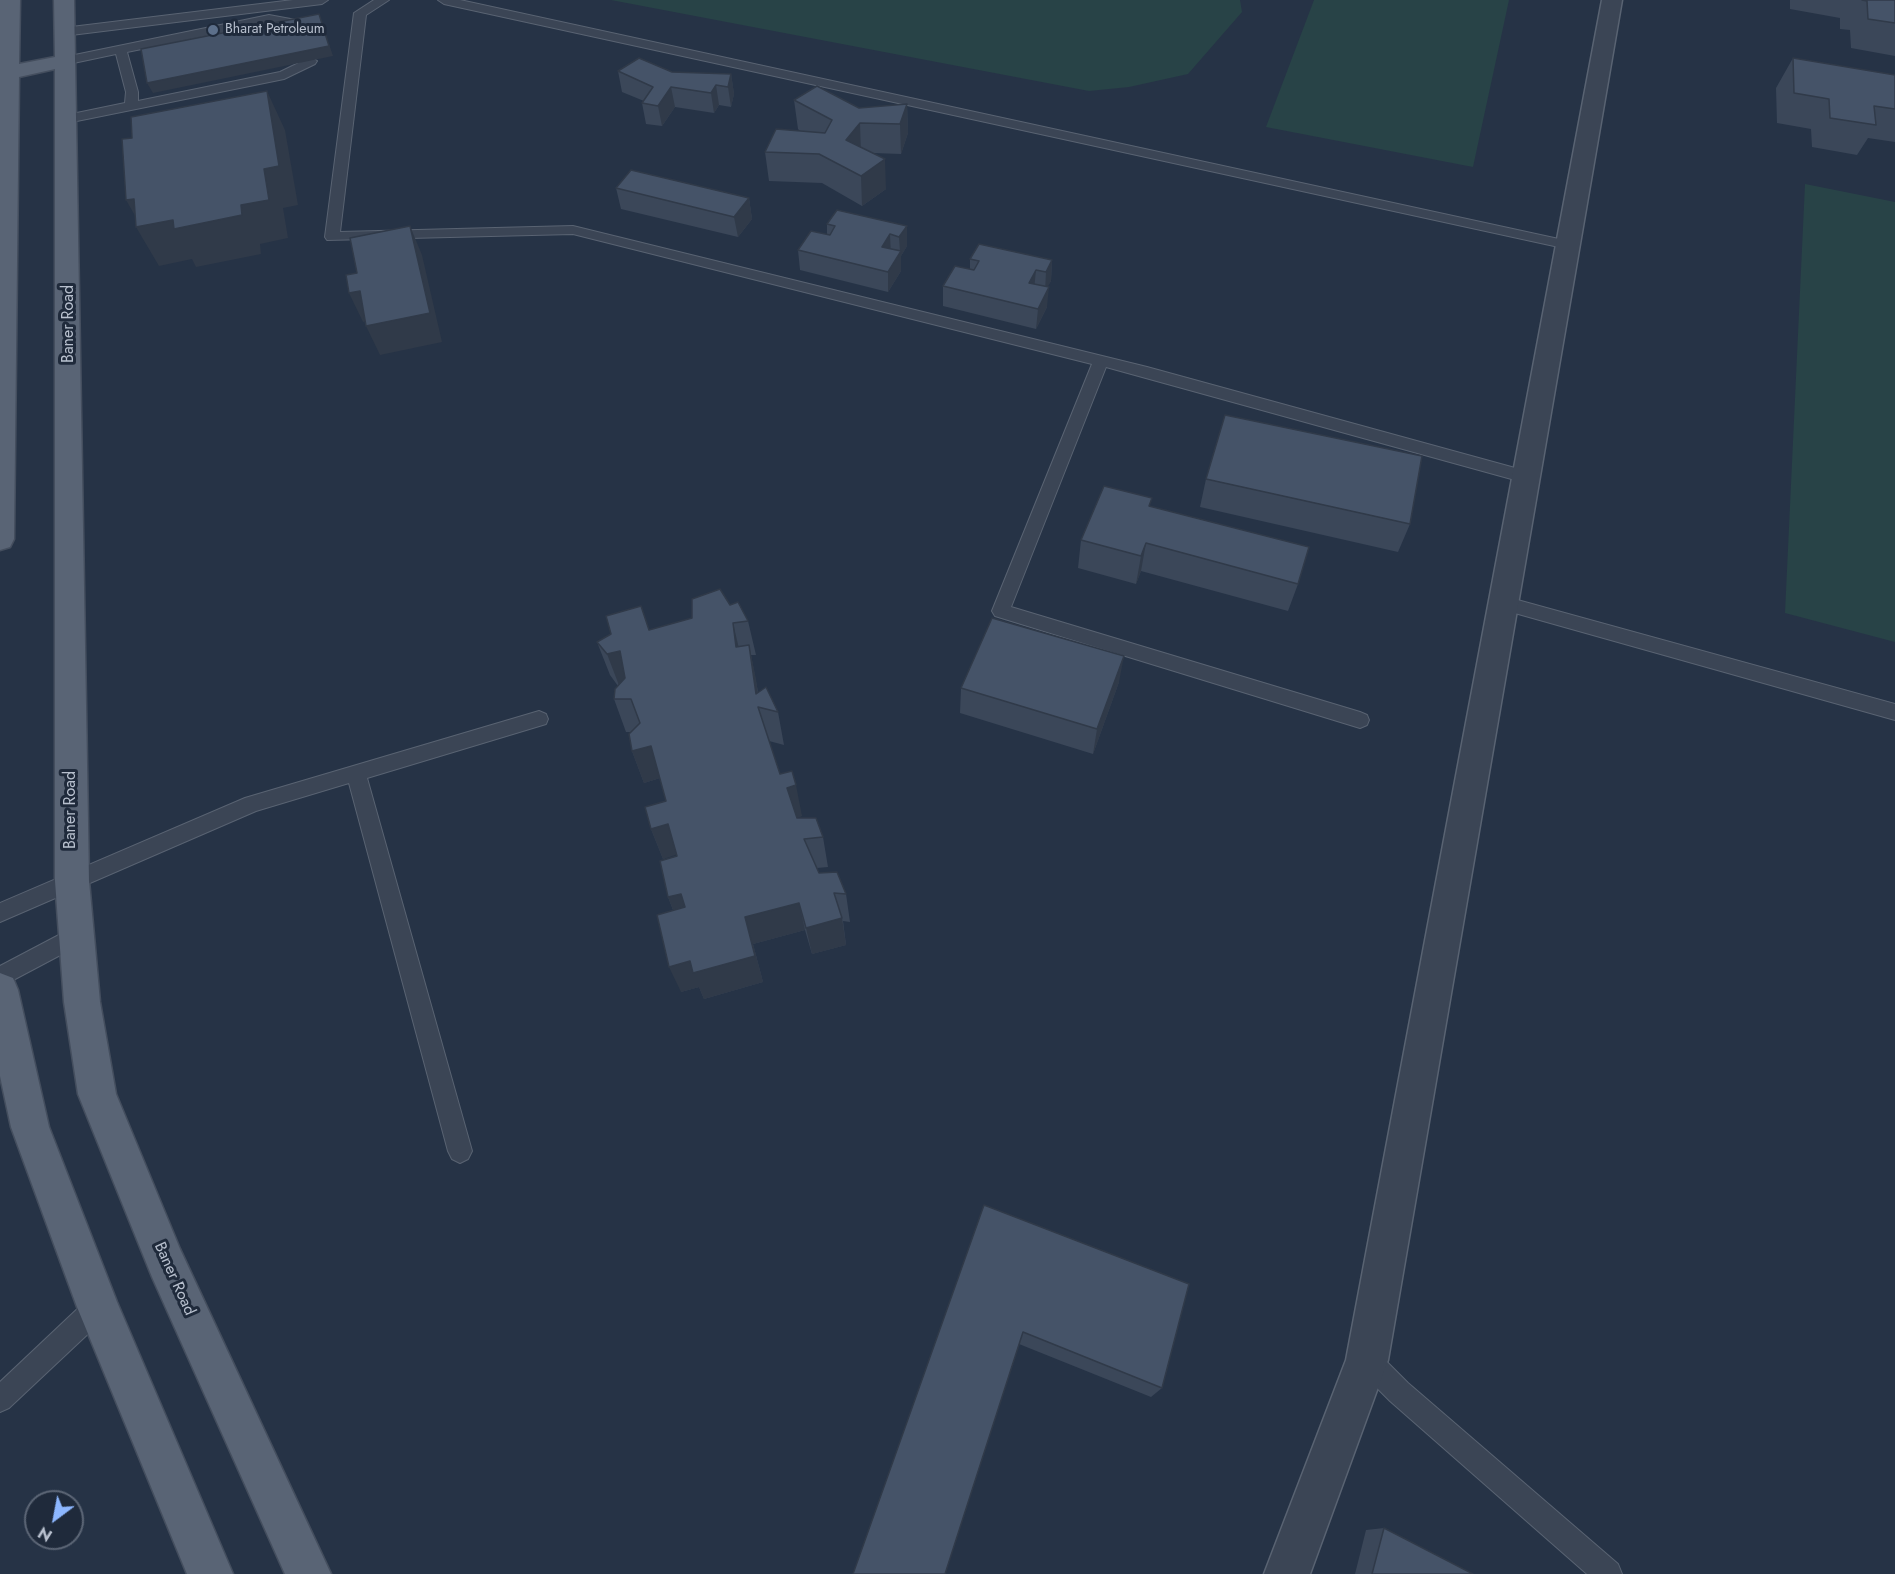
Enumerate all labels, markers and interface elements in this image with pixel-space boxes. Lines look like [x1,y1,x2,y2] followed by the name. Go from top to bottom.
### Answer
[225,22,325,38] place label: Bharat Petroleum
[206,23,220,37] marker: Bharat Petroleum
[59,285,79,363] street label: Baner Road
[61,771,81,849] street label: Baner Road
[149,1239,199,1319] street label: Baner Road
[24,1490,84,1550] north arrow
[34,1521,57,1547] text: N

